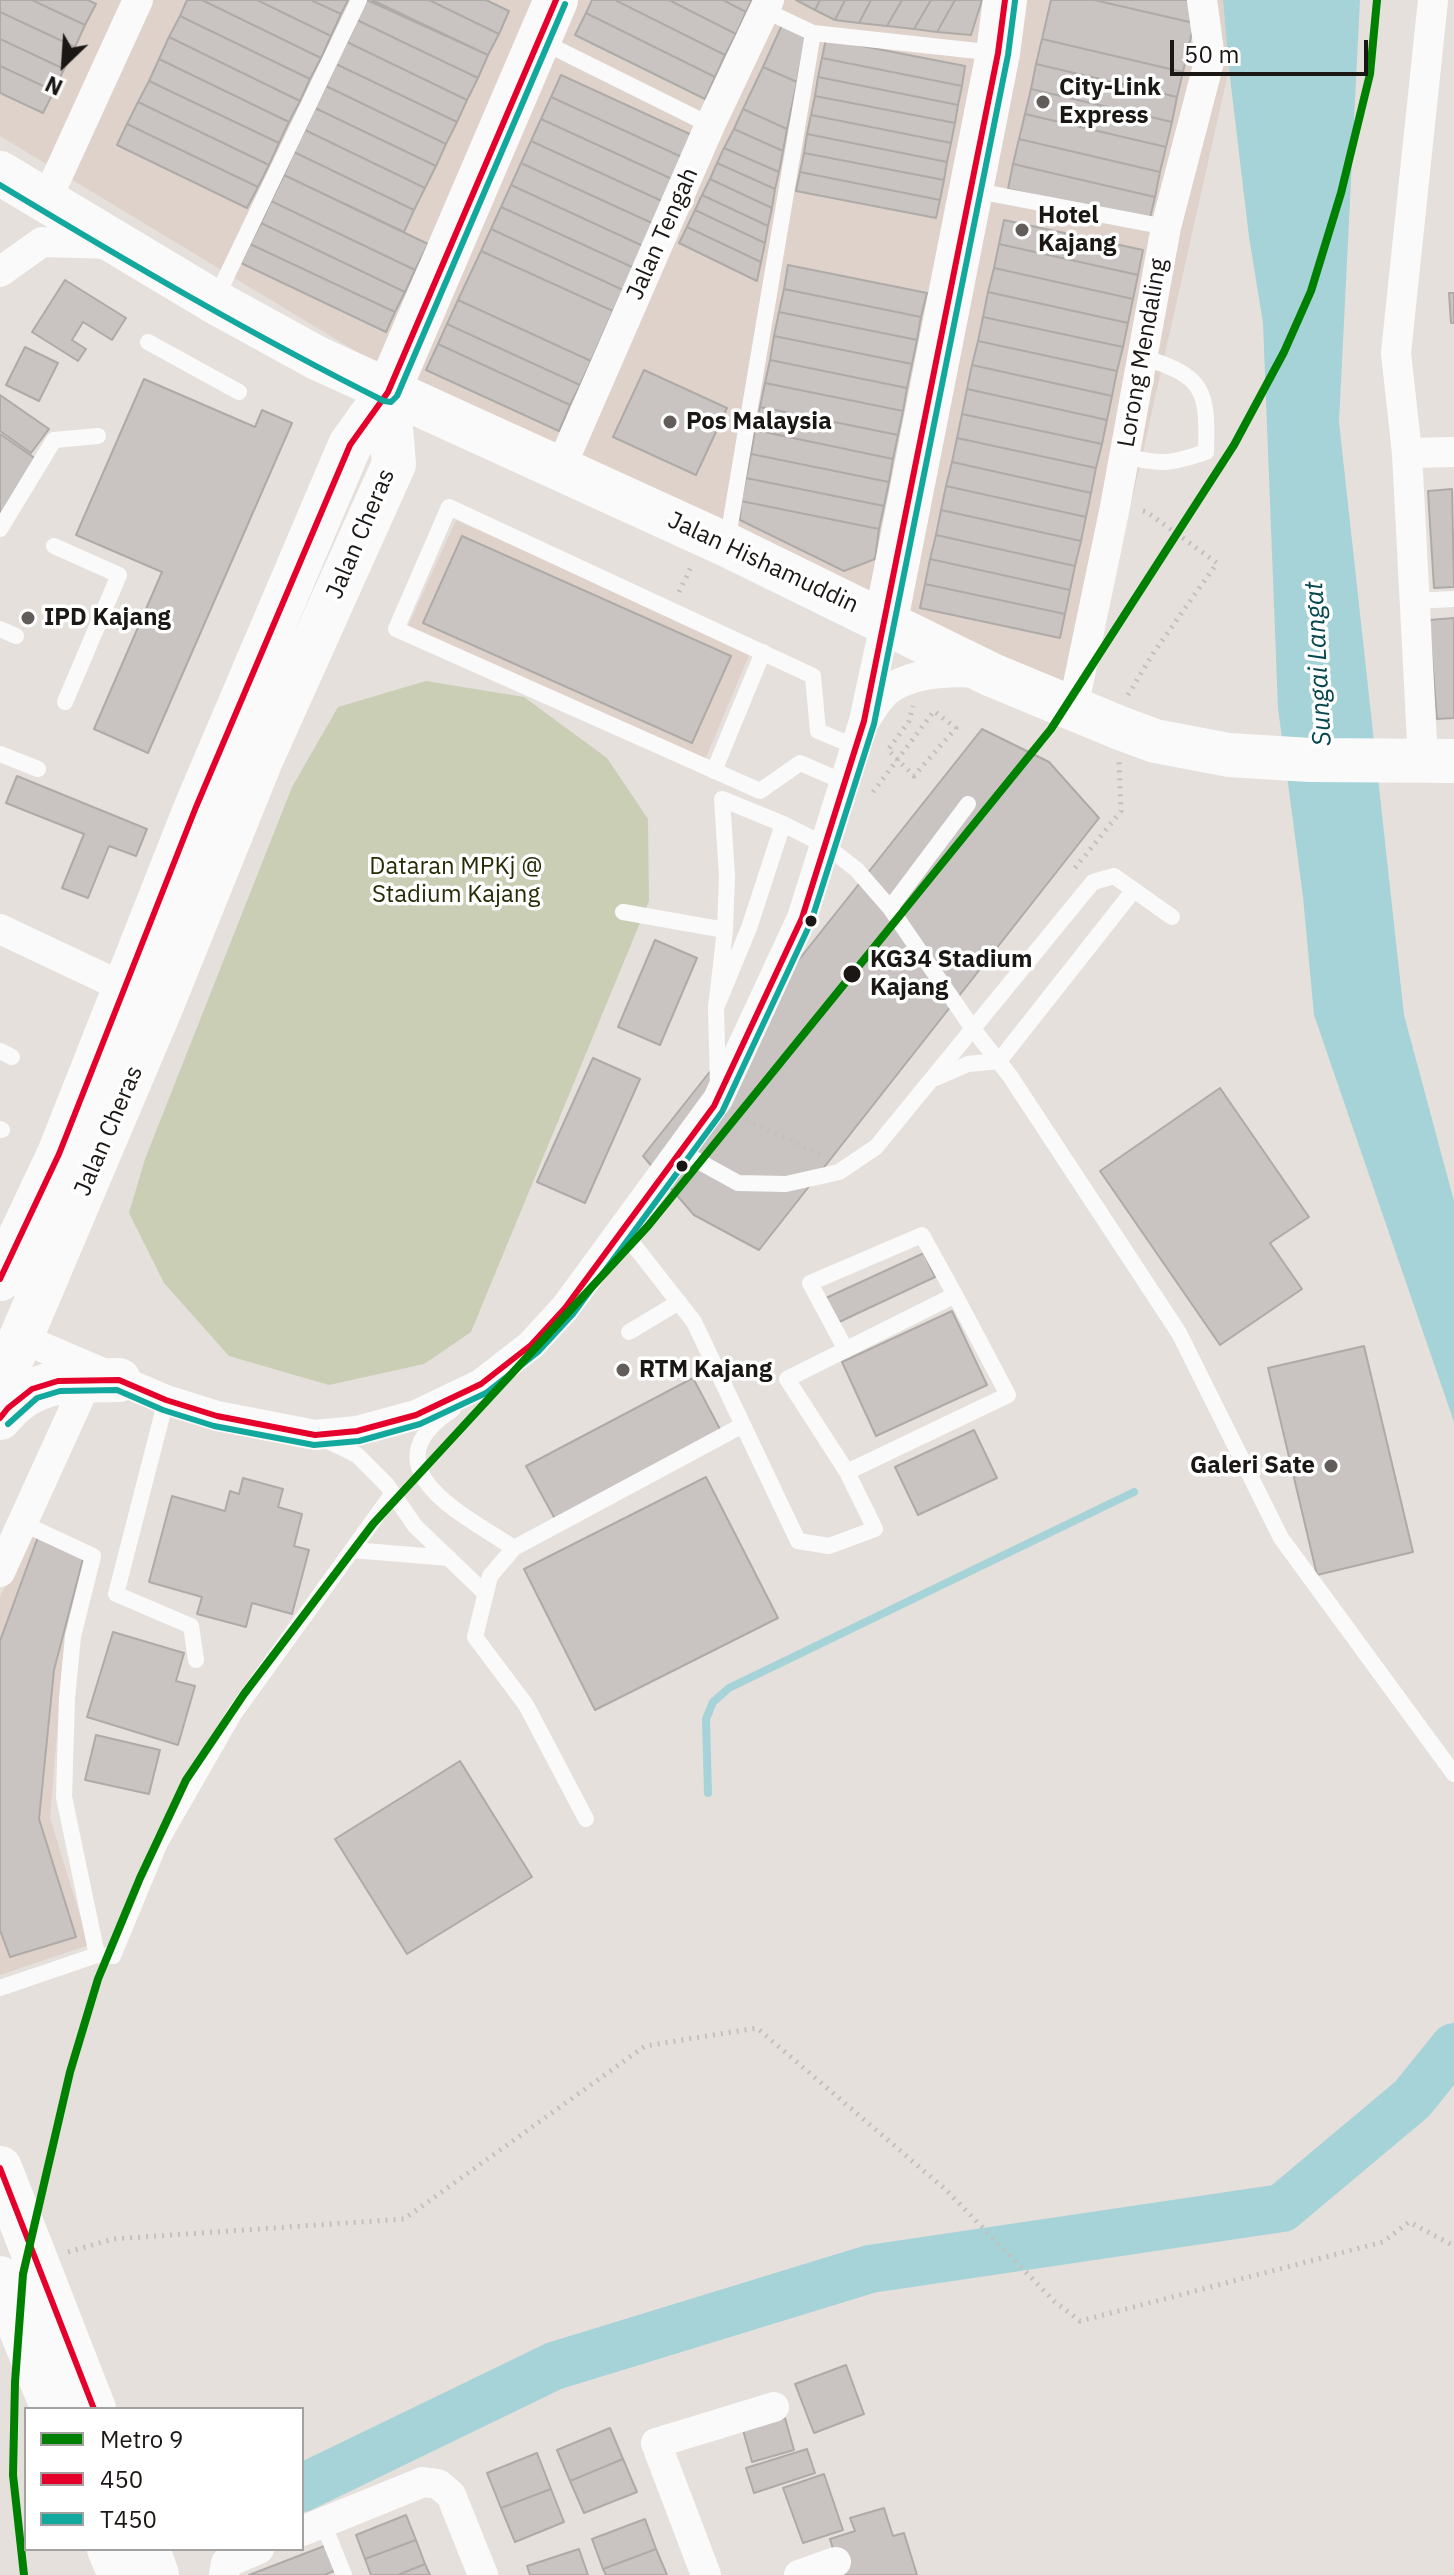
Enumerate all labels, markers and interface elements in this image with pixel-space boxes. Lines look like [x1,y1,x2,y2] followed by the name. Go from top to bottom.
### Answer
[24,24,104,104] north arrow
[1174,24,1372,74] scale bar
[1184,38,1239,70] text: 50 m
[40,70,67,103] text: N
[1059,74,1161,130] place label: City-Link Express
[1034,93,1052,111] marker: City-Link Express
[621,163,705,305] street label: Jalan Tengah
[1038,202,1116,258] place label: Hotel Kajang
[1013,221,1031,239] marker: Hotel Kajang
[1112,256,1174,450] street label: Lorong Mendaling
[686,408,832,436] place label: Pos Malaysia
[661,413,679,431] marker: Pos Malaysia
[321,465,401,603] street label: Jalan Cheras
[663,506,863,620] street label: Jalan Hishamuddin
[1299,581,1339,747] water label: Sungai Langat
[44,604,171,632] place label: IPD Kajang
[19,609,37,627] marker: IPD Kajang
[369,853,543,909] park label: Dataran MPKj @ Stadium Kajang
[803,913,819,929] unlabelled marker
[870,946,1032,1002] place label: KG34 Stadium Kajang
[841,963,863,985] marker: KG34 Stadium Kajang
[69,1062,149,1200] street label: Jalan Cheras
[674,1158,690,1174] unlabelled marker
[639,1356,772,1384] place label: RTM Kajang
[614,1361,632,1379] marker: RTM Kajang
[1190,1452,1315,1480] place label: Galeri Sate
[1322,1457,1340,1475] marker: Galeri Sate
[24,2407,304,2551] legend
[100,2423,183,2455] text: Metro 9
[100,2463,143,2495] text: 450
[100,2503,157,2535] text: T450

